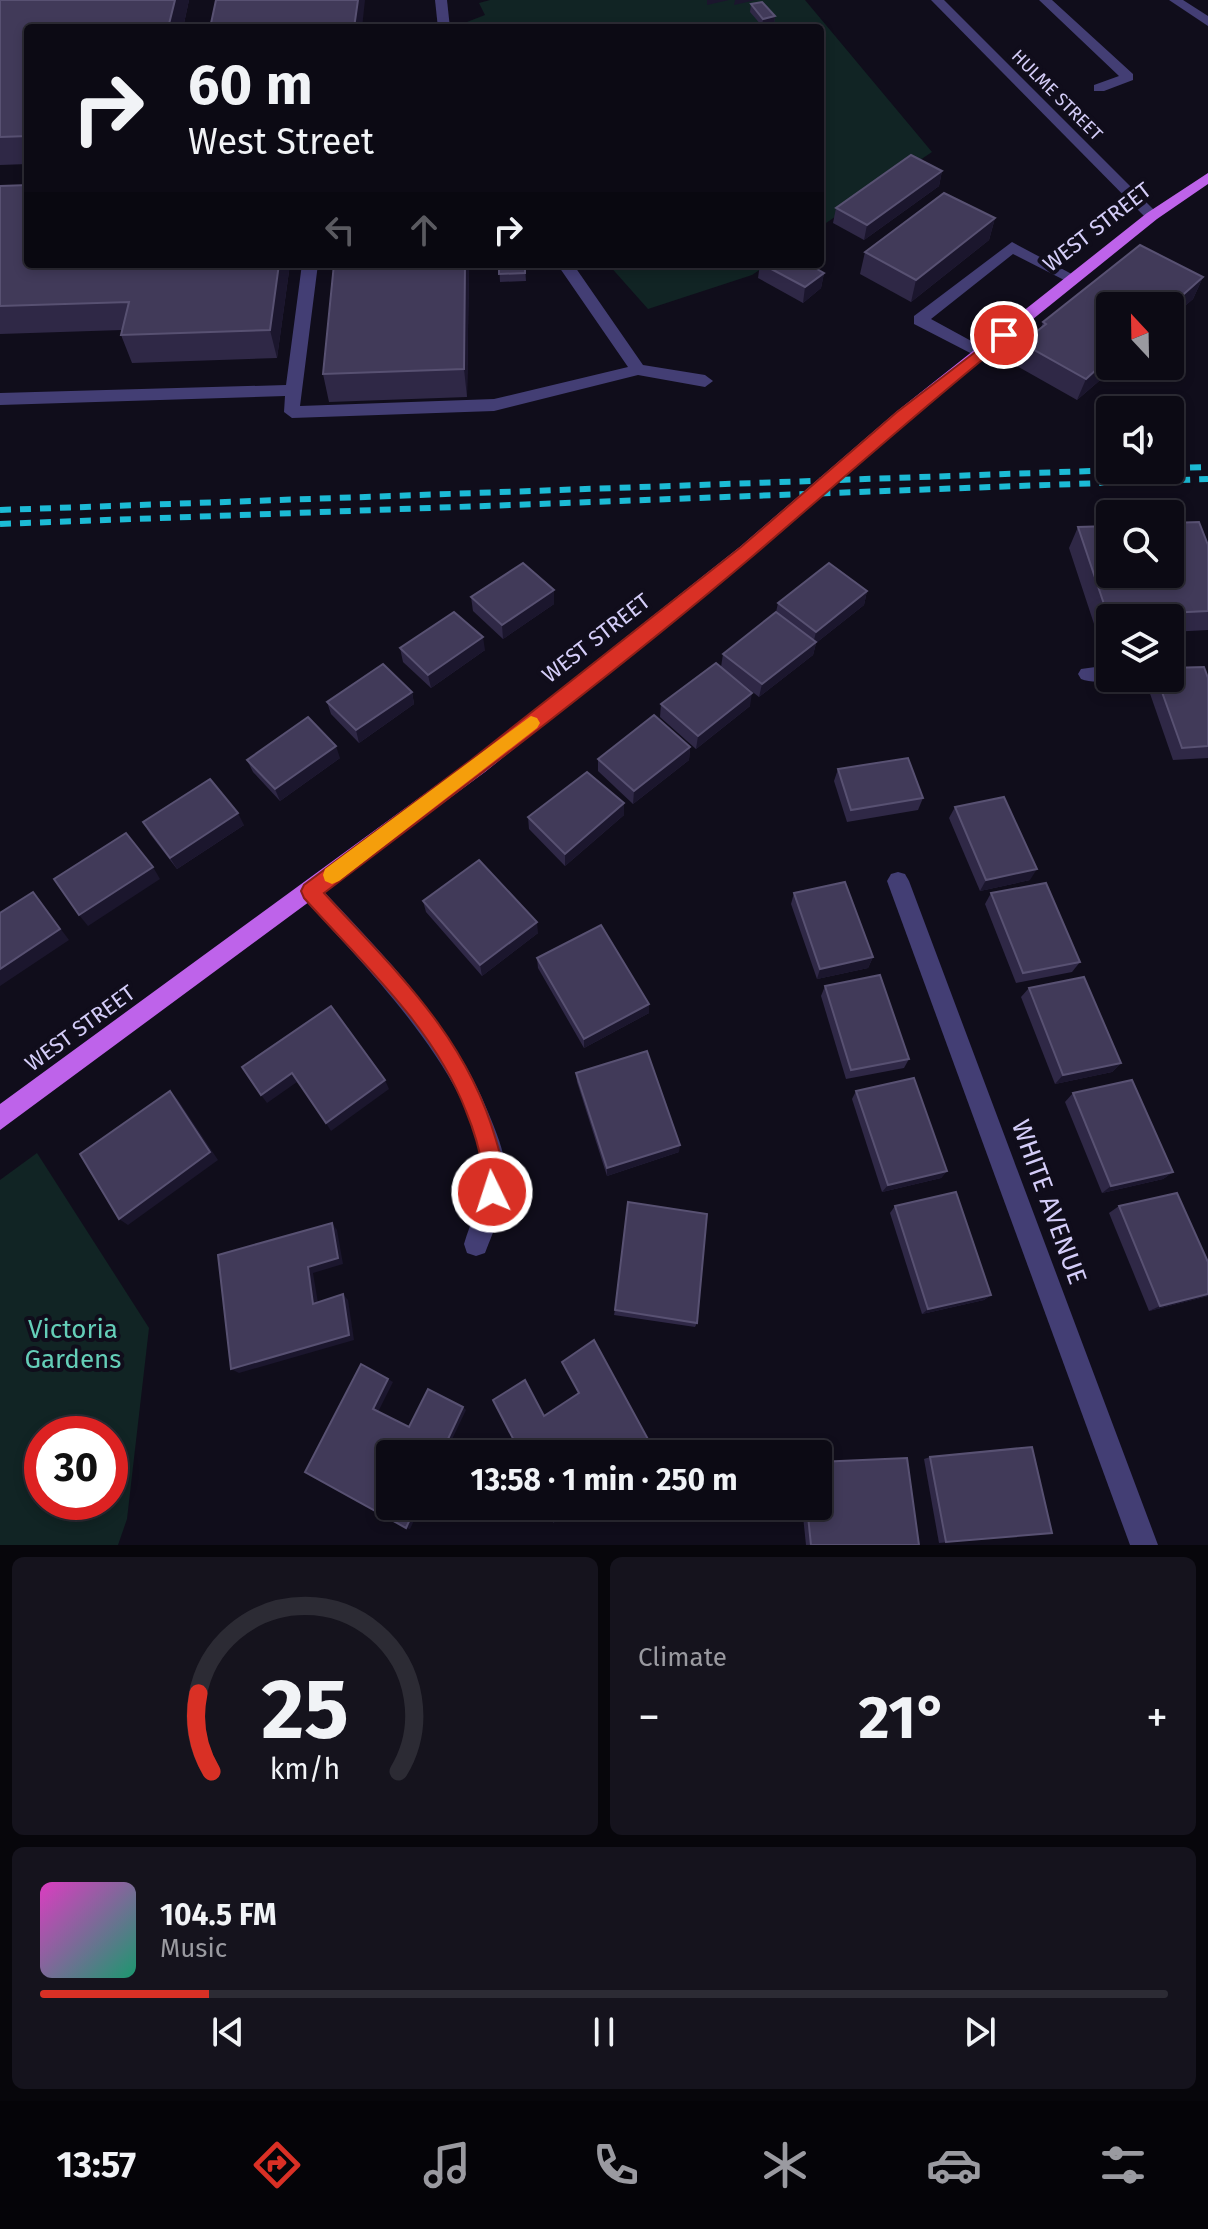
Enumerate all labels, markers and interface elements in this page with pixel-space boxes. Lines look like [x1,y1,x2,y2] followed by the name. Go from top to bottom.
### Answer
[1007,45,1108,146] street label: HULME STREET
[188,52,313,119] text: 60 m
[56,56,160,160] icon: right
[188,120,374,164] text: West Street
[1038,176,1157,278] street label: WEST STREET
[318,208,362,252] icon: left
[402,208,446,252] icon: ahead
[486,208,530,252] icon: right
[1096,292,1184,380] north arrow
[1096,292,1184,692] map controls
[970,301,1038,369] pin
[982,313,1026,357] icon: arrive
[1096,396,1184,484] button: sound
[1096,500,1184,588] button: search
[537,587,656,689] street label: WEST STREET
[1096,604,1184,692] button: layers
[20,979,141,1077] street label: WEST STREET
[1005,1115,1093,1289] street label: WHITE AVENUE
[450,1150,534,1234] position arrow
[25,1314,121,1375] park label: Victoria Gardens
[24,1416,128,1520] speed limit sign: 30
[470,1462,738,1498] text: 13:58 · 1 min · 250 m
[638,1642,727,1673] text: Climate
[261,1660,349,1760] text: 25
[859,1682,947,1754] text: 21°
[638,1691,660,1744] text: −
[1146,1691,1168,1744] text: +
[270,1752,340,1787] text: km/h
[160,1897,277,1933] text: 104.5 FM
[160,1933,227,1964] text: Music
[206,2010,250,2054] icon: previous
[582,2010,626,2054] icon: pause
[958,2010,1002,2054] icon: next
[249,2137,305,2193] icon: directions
[419,2137,475,2193] icon: music
[588,2137,644,2193] icon: phone
[757,2137,813,2193] icon: climate
[926,2137,982,2193] icon: car
[1095,2137,1151,2193] icon: filters
[57,2143,136,2187] text: 13:57

